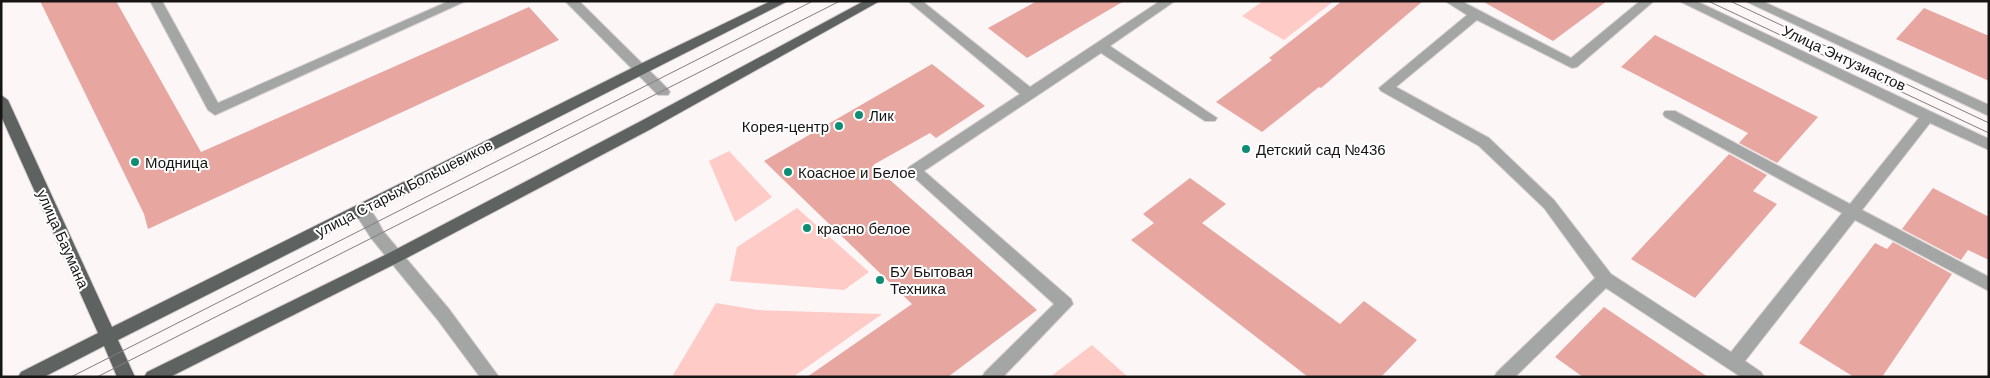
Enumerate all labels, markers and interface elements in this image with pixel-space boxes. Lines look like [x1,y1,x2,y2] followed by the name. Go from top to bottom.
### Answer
[1779,22,1909,94] street label: Улица Энтузиастов
[869,107,894,124] place label: Лик
[853,109,865,121] marker: Лик
[742,118,829,135] place label: Корея-центр
[833,120,845,132] marker: Корея-центр
[313,136,495,240] street label: улица Старых Большевиков
[1256,141,1386,158] place label: Детский сад №436
[1240,143,1252,155] marker: Детский сад №436
[145,154,209,171] place label: Модница
[129,156,141,168] marker: Модница
[798,164,916,181] place label: Коасное и Белое
[782,166,794,178] marker: Коасное и Белое
[34,187,93,291] street label: улица Баумана
[817,220,910,237] place label: красно белое
[801,222,813,234] marker: красно белое
[890,263,973,297] place label: БУ Бытовая Техника
[874,274,886,286] marker: БУ Бытовая Техника

